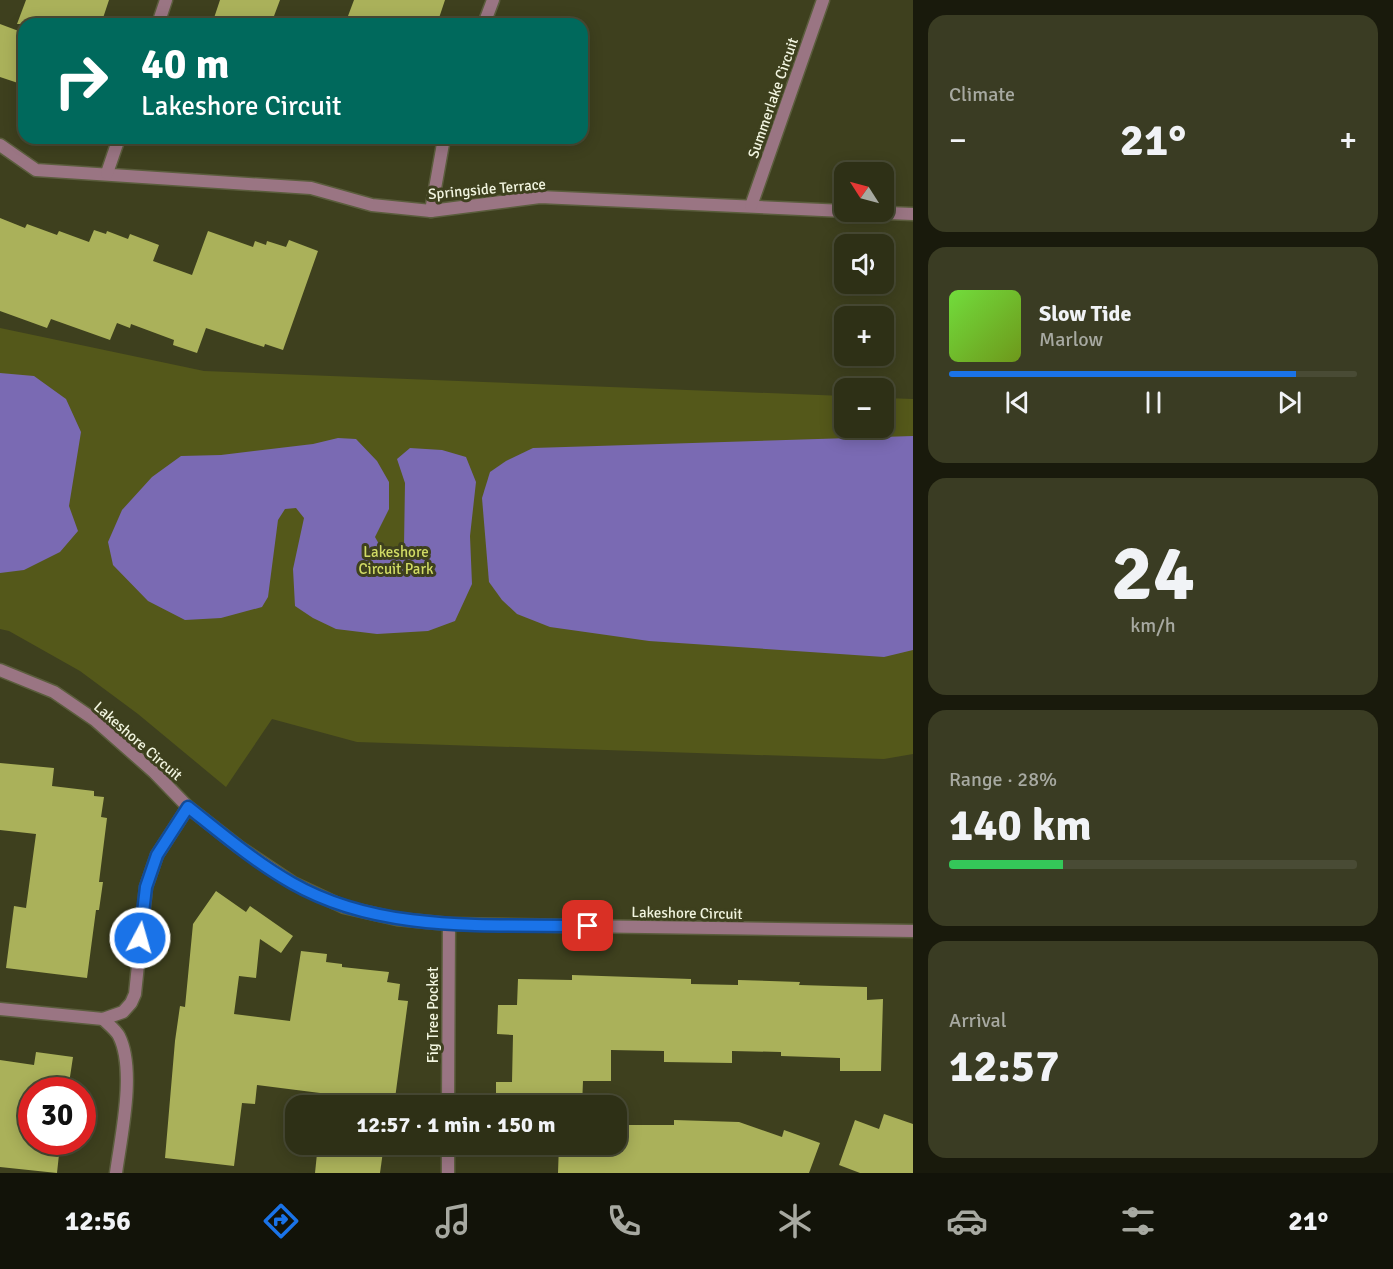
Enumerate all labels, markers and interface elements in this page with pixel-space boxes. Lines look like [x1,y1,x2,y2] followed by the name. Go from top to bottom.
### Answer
[744,35,802,161] street label: Summerlake Circuit
[141,39,230,90] text: 40 m
[42,42,120,120] icon: right
[949,82,1015,107] text: Climate
[141,90,342,123] text: Lakeshore Circuit
[1120,113,1186,168] text: 21°
[949,120,967,161] text: −
[1339,120,1357,161] text: +
[834,162,894,222] north arrow
[834,162,894,438] map controls
[427,175,547,203] street label: Springside Terrace
[834,234,894,294] button: sound
[1039,300,1131,327] text: Slow Tide
[834,306,894,366] button: +
[1039,327,1103,352] text: Marlow
[834,378,894,438] button: −
[1001,386,1034,419] icon: previous
[1137,386,1170,419] icon: pause
[1273,386,1306,419] icon: next
[1111,526,1195,622] text: 24
[359,543,434,578] park label: Lakeshore Circuit Park
[1130,613,1176,638] text: km/h
[90,698,186,784] street label: Lakeshore Circuit
[949,767,1057,792] text: Range · 28%
[949,798,1092,853] text: 140 km
[562,900,613,951] pin
[631,903,743,923] street label: Lakeshore Circuit
[108,906,172,970] position arrow
[571,909,604,942] icon: arrive
[424,967,442,1063] street label: Fig Tree Pocket
[949,1008,1007,1033] text: Arrival
[949,1039,1059,1094] text: 12:57
[18,1077,96,1155] speed limit sign: 30
[356,1111,556,1138] text: 12:57 · 1 min · 150 m
[260,1200,302,1242] icon: directions
[432,1200,474,1242] icon: music
[603,1200,645,1242] icon: phone
[774,1200,816,1242] icon: climate
[946,1200,988,1242] icon: car
[1117,1200,1159,1242] icon: filters
[65,1205,131,1238] text: 12:56
[1288,1205,1328,1238] text: 21°

